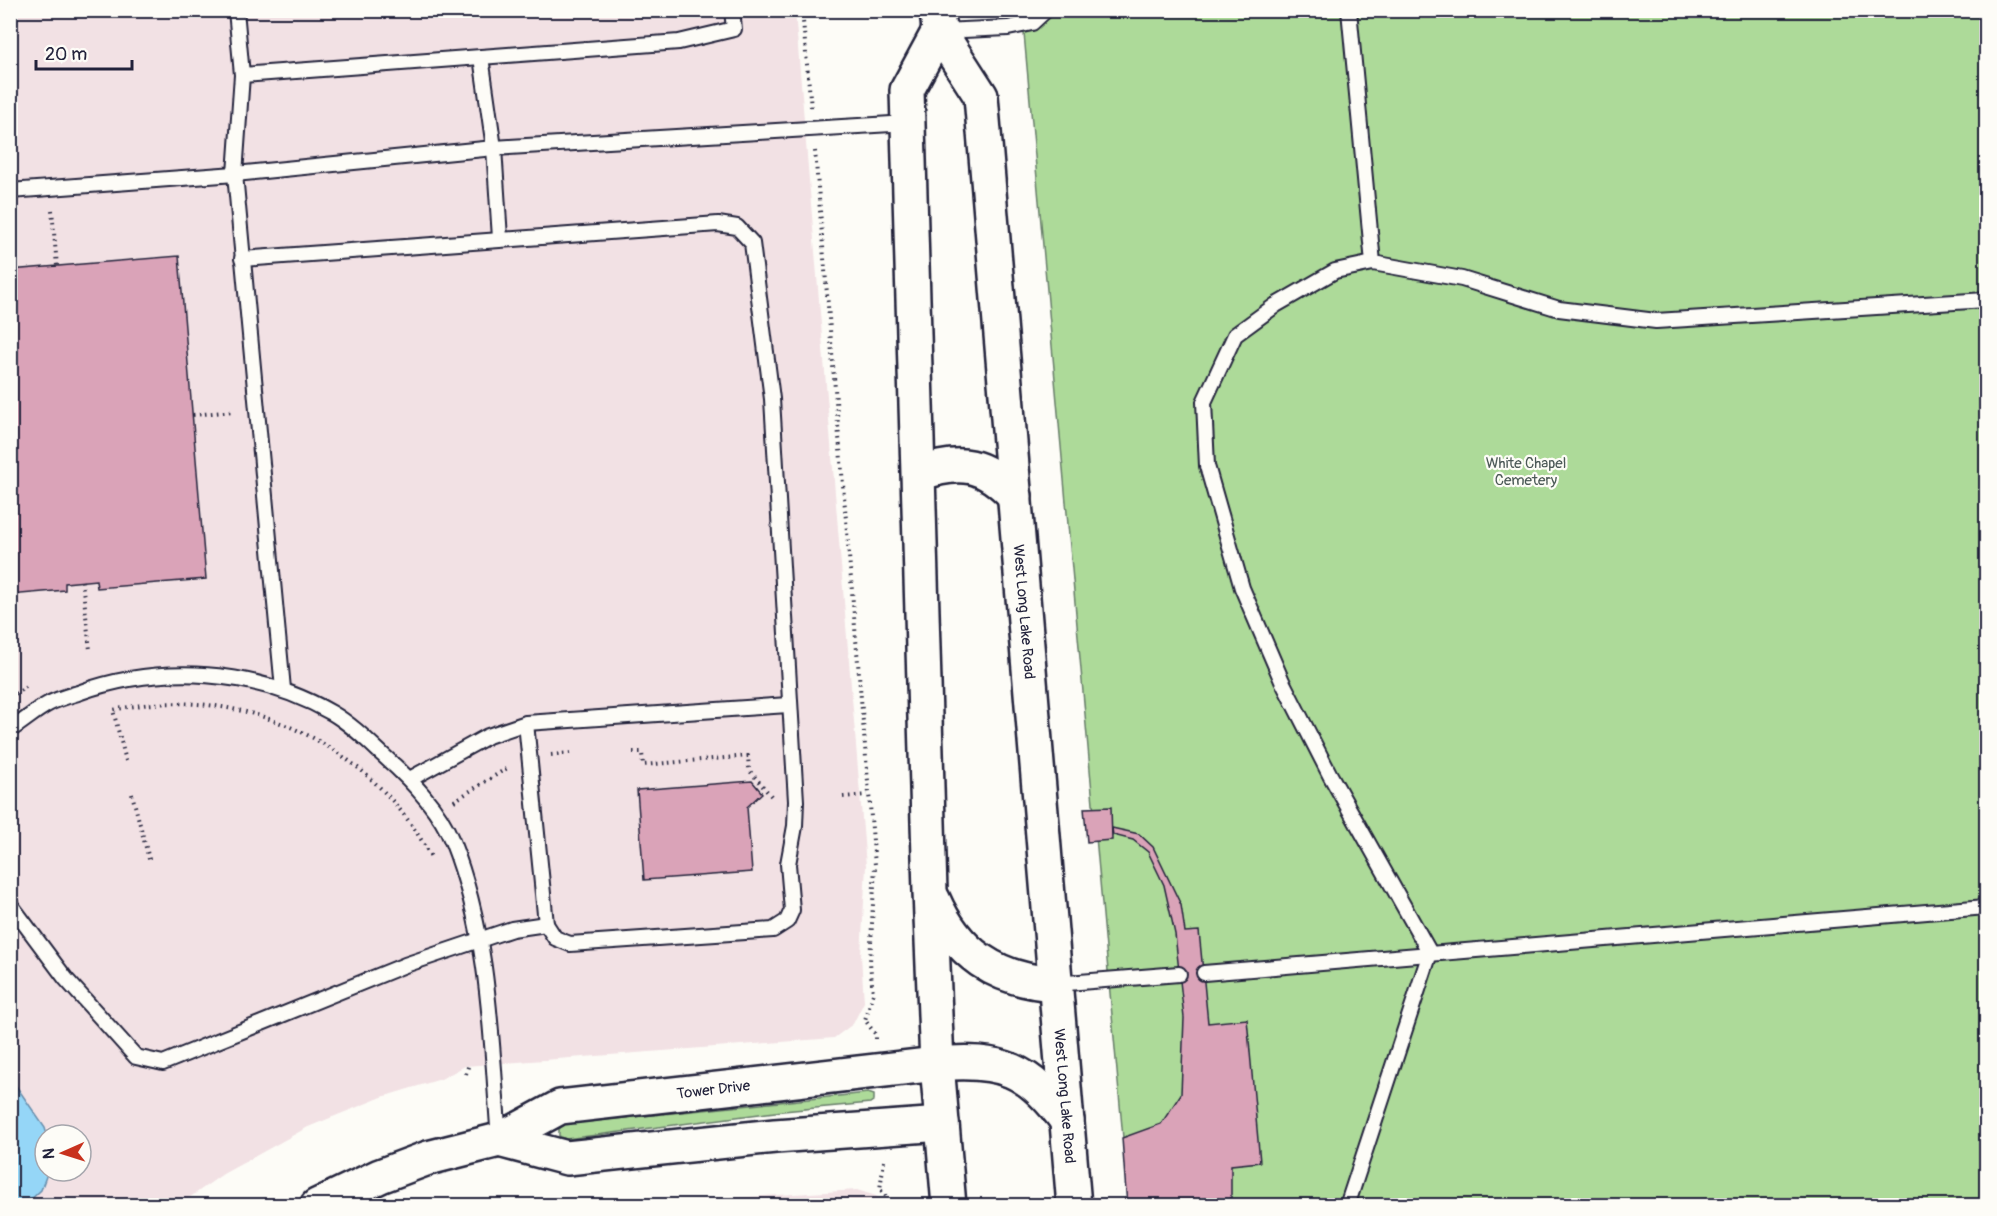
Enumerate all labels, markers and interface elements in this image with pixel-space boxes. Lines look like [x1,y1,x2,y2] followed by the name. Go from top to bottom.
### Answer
[36,33,132,71] scale bar
[45,43,87,66] text: 20 m
[1486,454,1566,490] park label: White Chapel Cemetery
[1009,543,1039,680] street label: West Long Lake Road
[1049,1028,1079,1164] street label: West Long Lake Road
[676,1076,752,1104] street label: Tower Drive
[33,1123,93,1183] north arrow
[39,1148,59,1160] text: N

